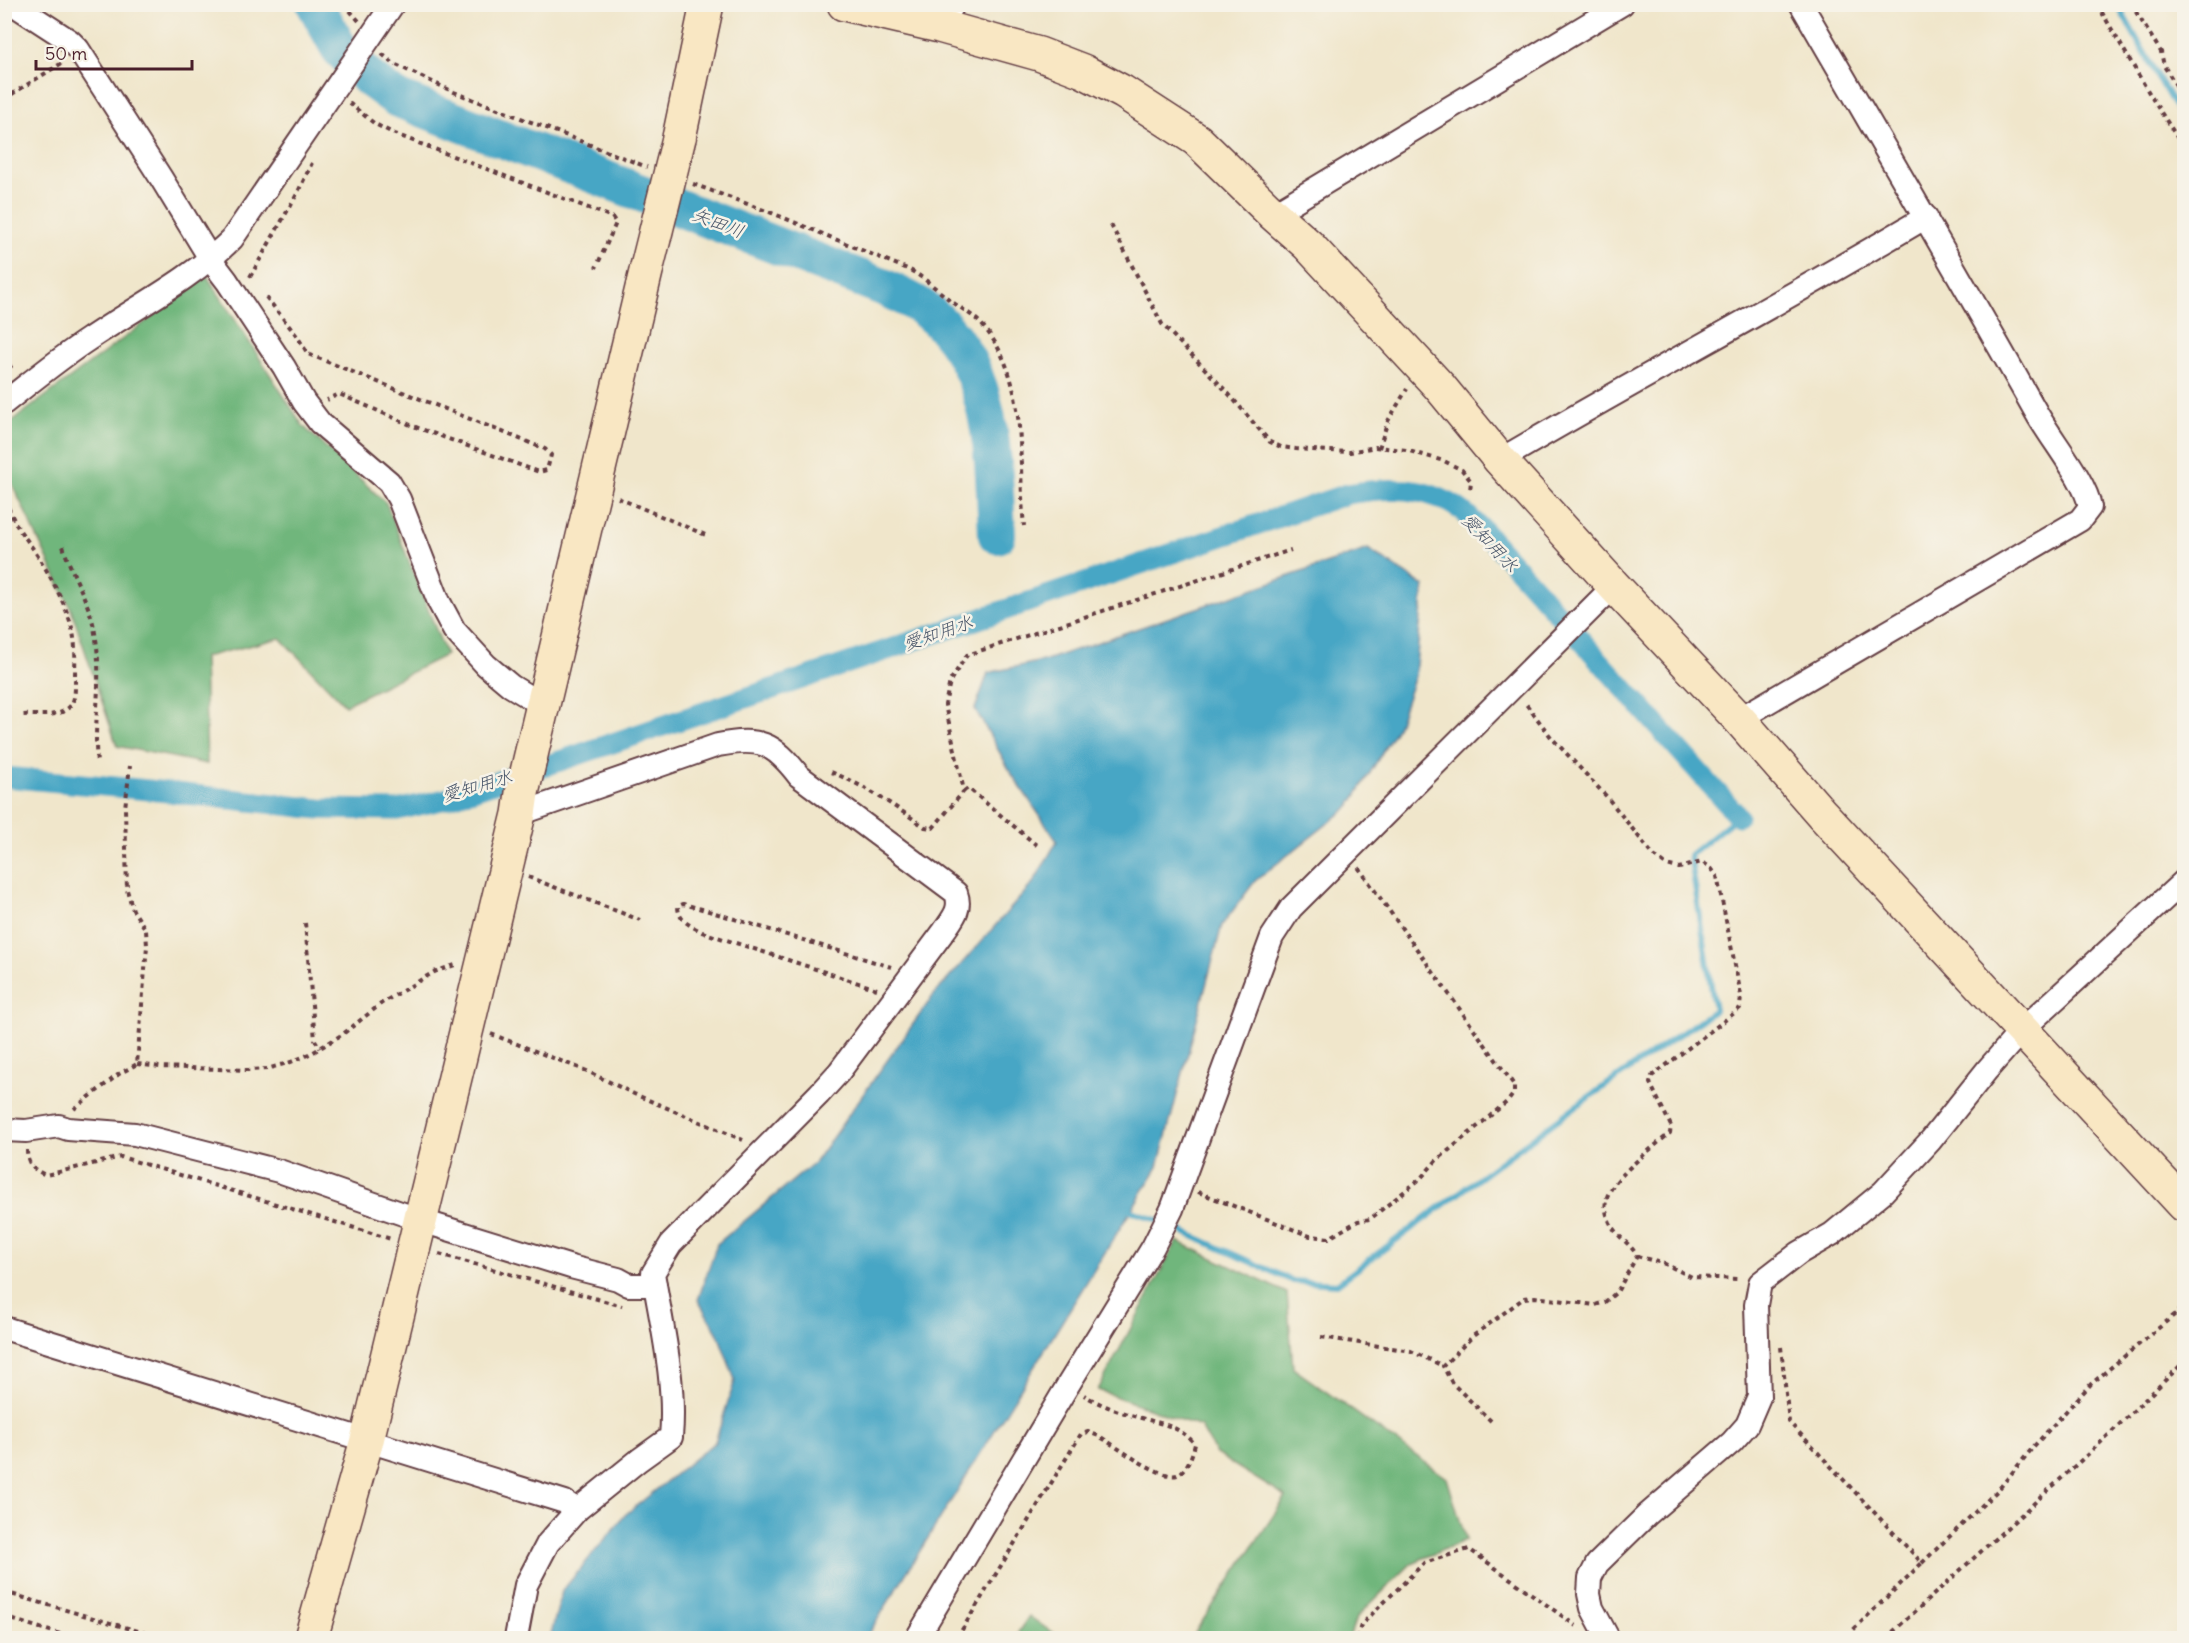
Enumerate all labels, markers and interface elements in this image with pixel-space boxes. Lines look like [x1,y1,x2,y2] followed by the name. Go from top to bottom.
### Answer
[36,33,192,71] scale bar
[45,42,87,65] text: 50 m
[689,202,748,243] water label: 矢田川
[1457,508,1523,577] water label: 愛知用水
[900,610,976,655] water label: 愛知用水
[439,765,515,806] water label: 愛知用水

